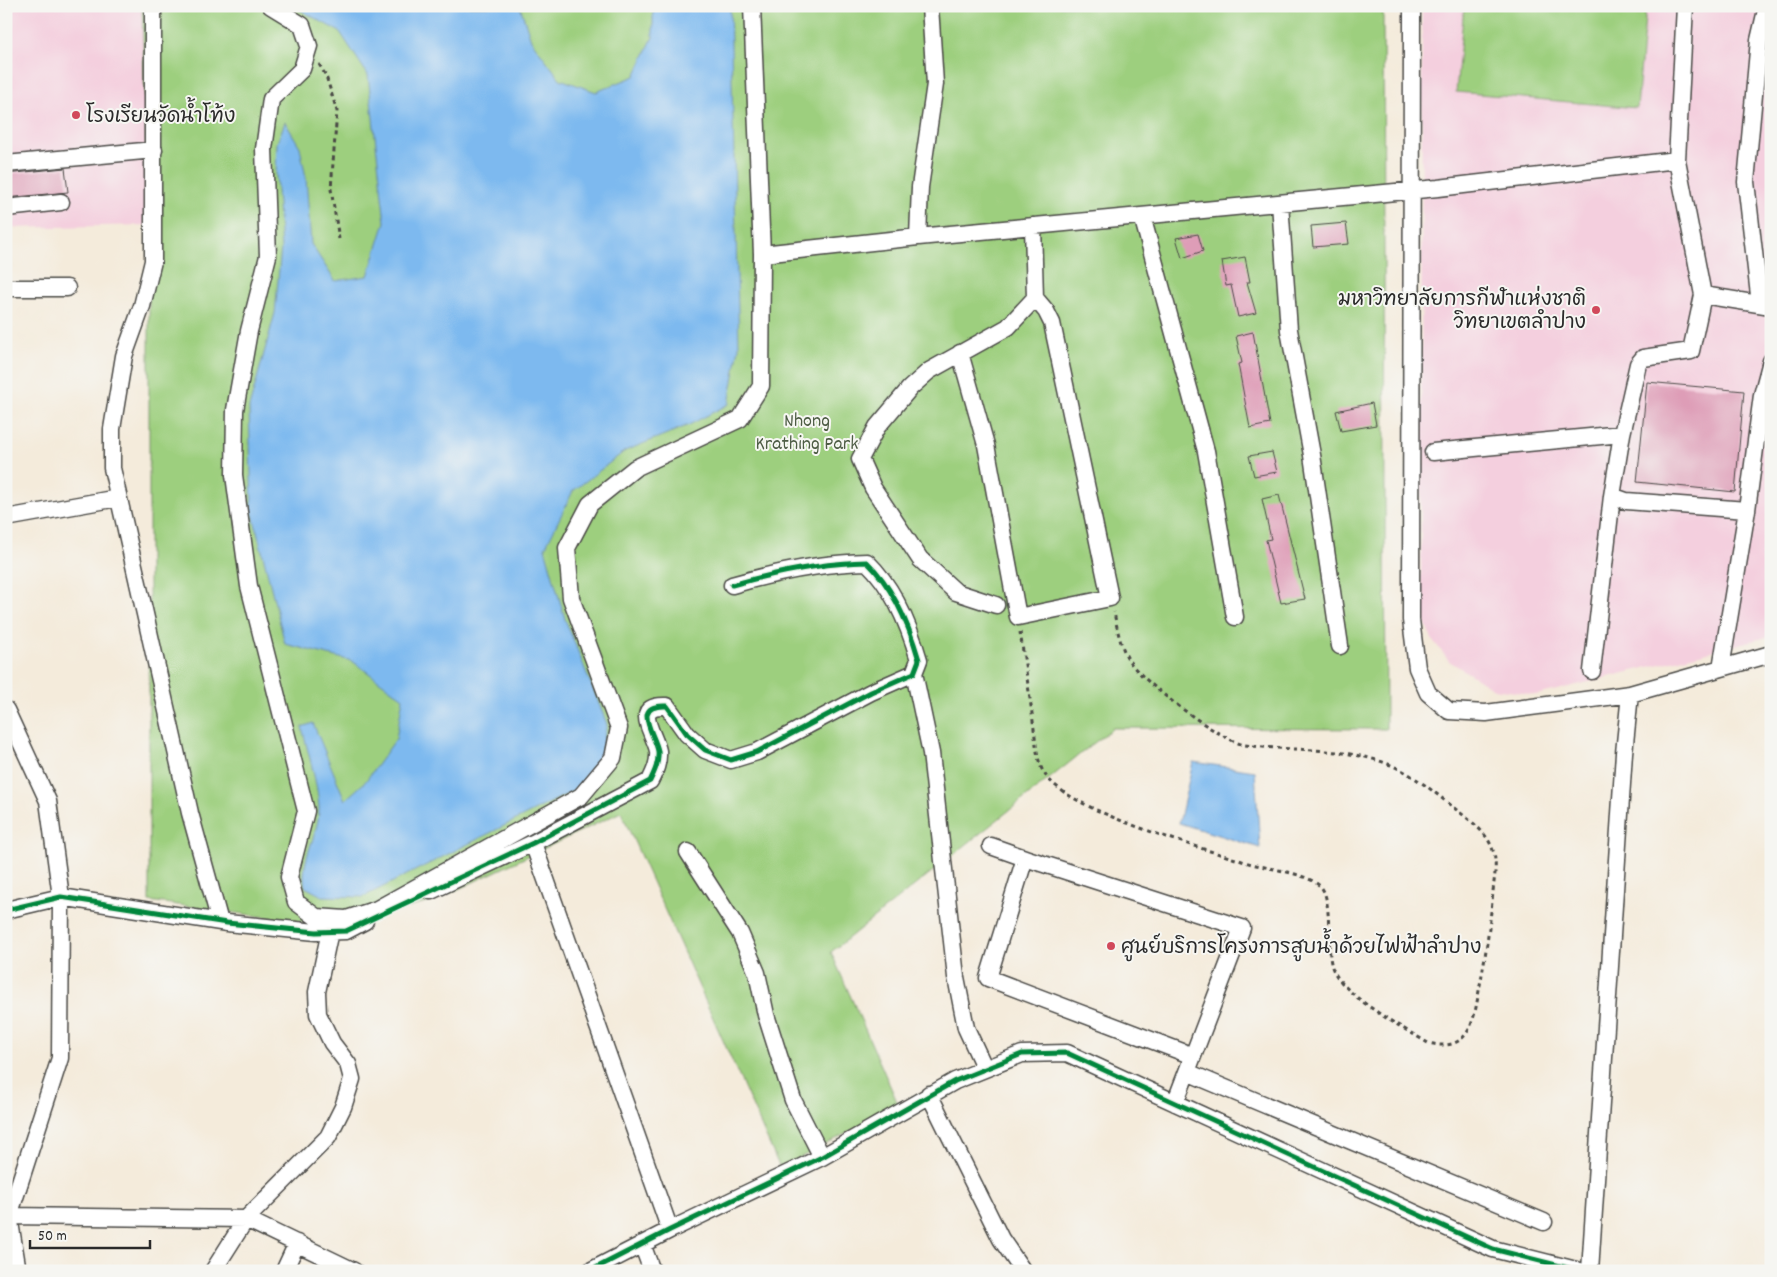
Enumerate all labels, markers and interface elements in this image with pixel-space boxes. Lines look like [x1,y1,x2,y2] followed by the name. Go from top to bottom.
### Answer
[86,96,235,132] place label: โรงเรียนวัดน้ำโท้ง
[70,109,82,121] marker: โรงเรียนวัดน้ำโท้ง
[1338,285,1586,338] place label: มหาวิทยาลัยการกีฬาแห่งชาติ วิทยาเขตลำปาง
[1590,304,1602,316] marker: มหาวิทยาลัยการกีฬาแห่งชาติ วิทยาเขตลำปาง
[756,408,858,459] park label: Nhong Krathing Park
[1121,927,1481,963] place label: ศูนย์บริการโครงการสูบน้ำด้วยไฟฟ้าลําปาง
[1105,940,1117,952] marker: ศูนย์บริการโครงการสูบน้ำด้วยไฟฟ้าลําปาง
[30,1217,150,1249] scale bar
[38,1226,67,1248] text: 50 m

